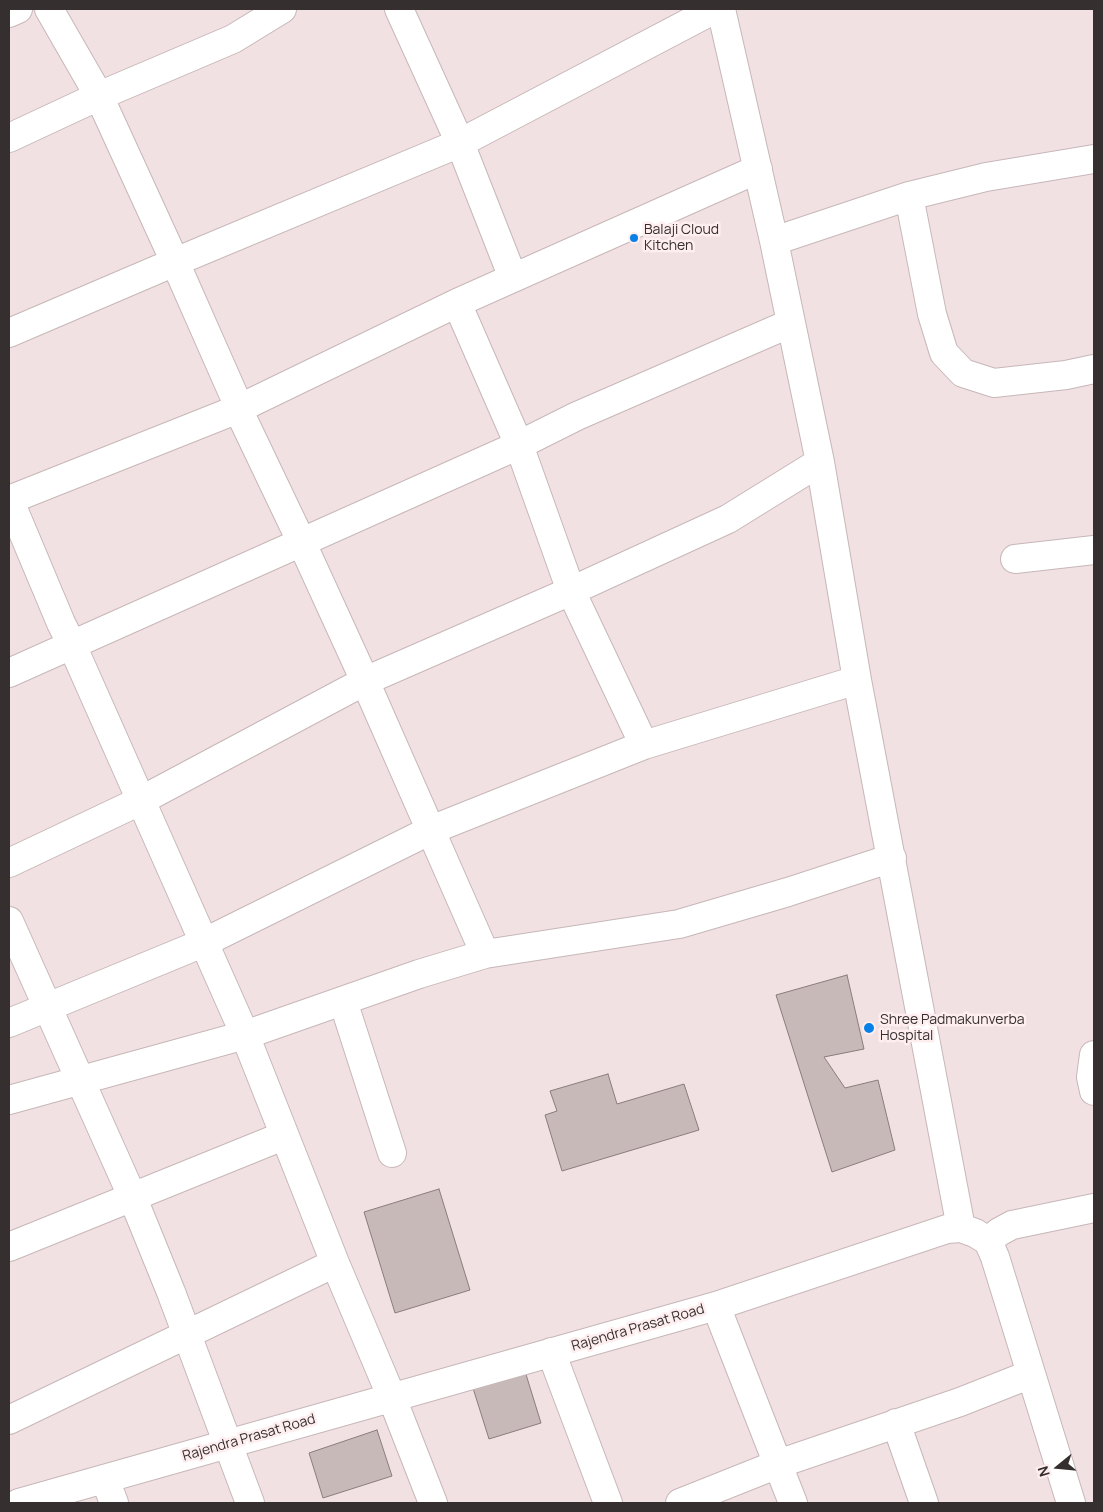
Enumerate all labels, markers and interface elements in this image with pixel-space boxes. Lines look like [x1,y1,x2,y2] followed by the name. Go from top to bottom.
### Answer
[644,222,719,254] place label: Balaji Cloud Kitchen
[628,232,640,244] marker: Balaji Cloud Kitchen
[880,1012,1025,1044] place label: Shree Padmakunverba Hospital
[862,1021,876,1035] marker: Shree Padmakunverba Hospital
[569,1301,707,1355] street label: Rajendra Prasat Road
[180,1411,318,1465] street label: Rajendra Prasat Road
[1033,1442,1083,1492] north arrow
[1033,1464,1054,1479] text: N

